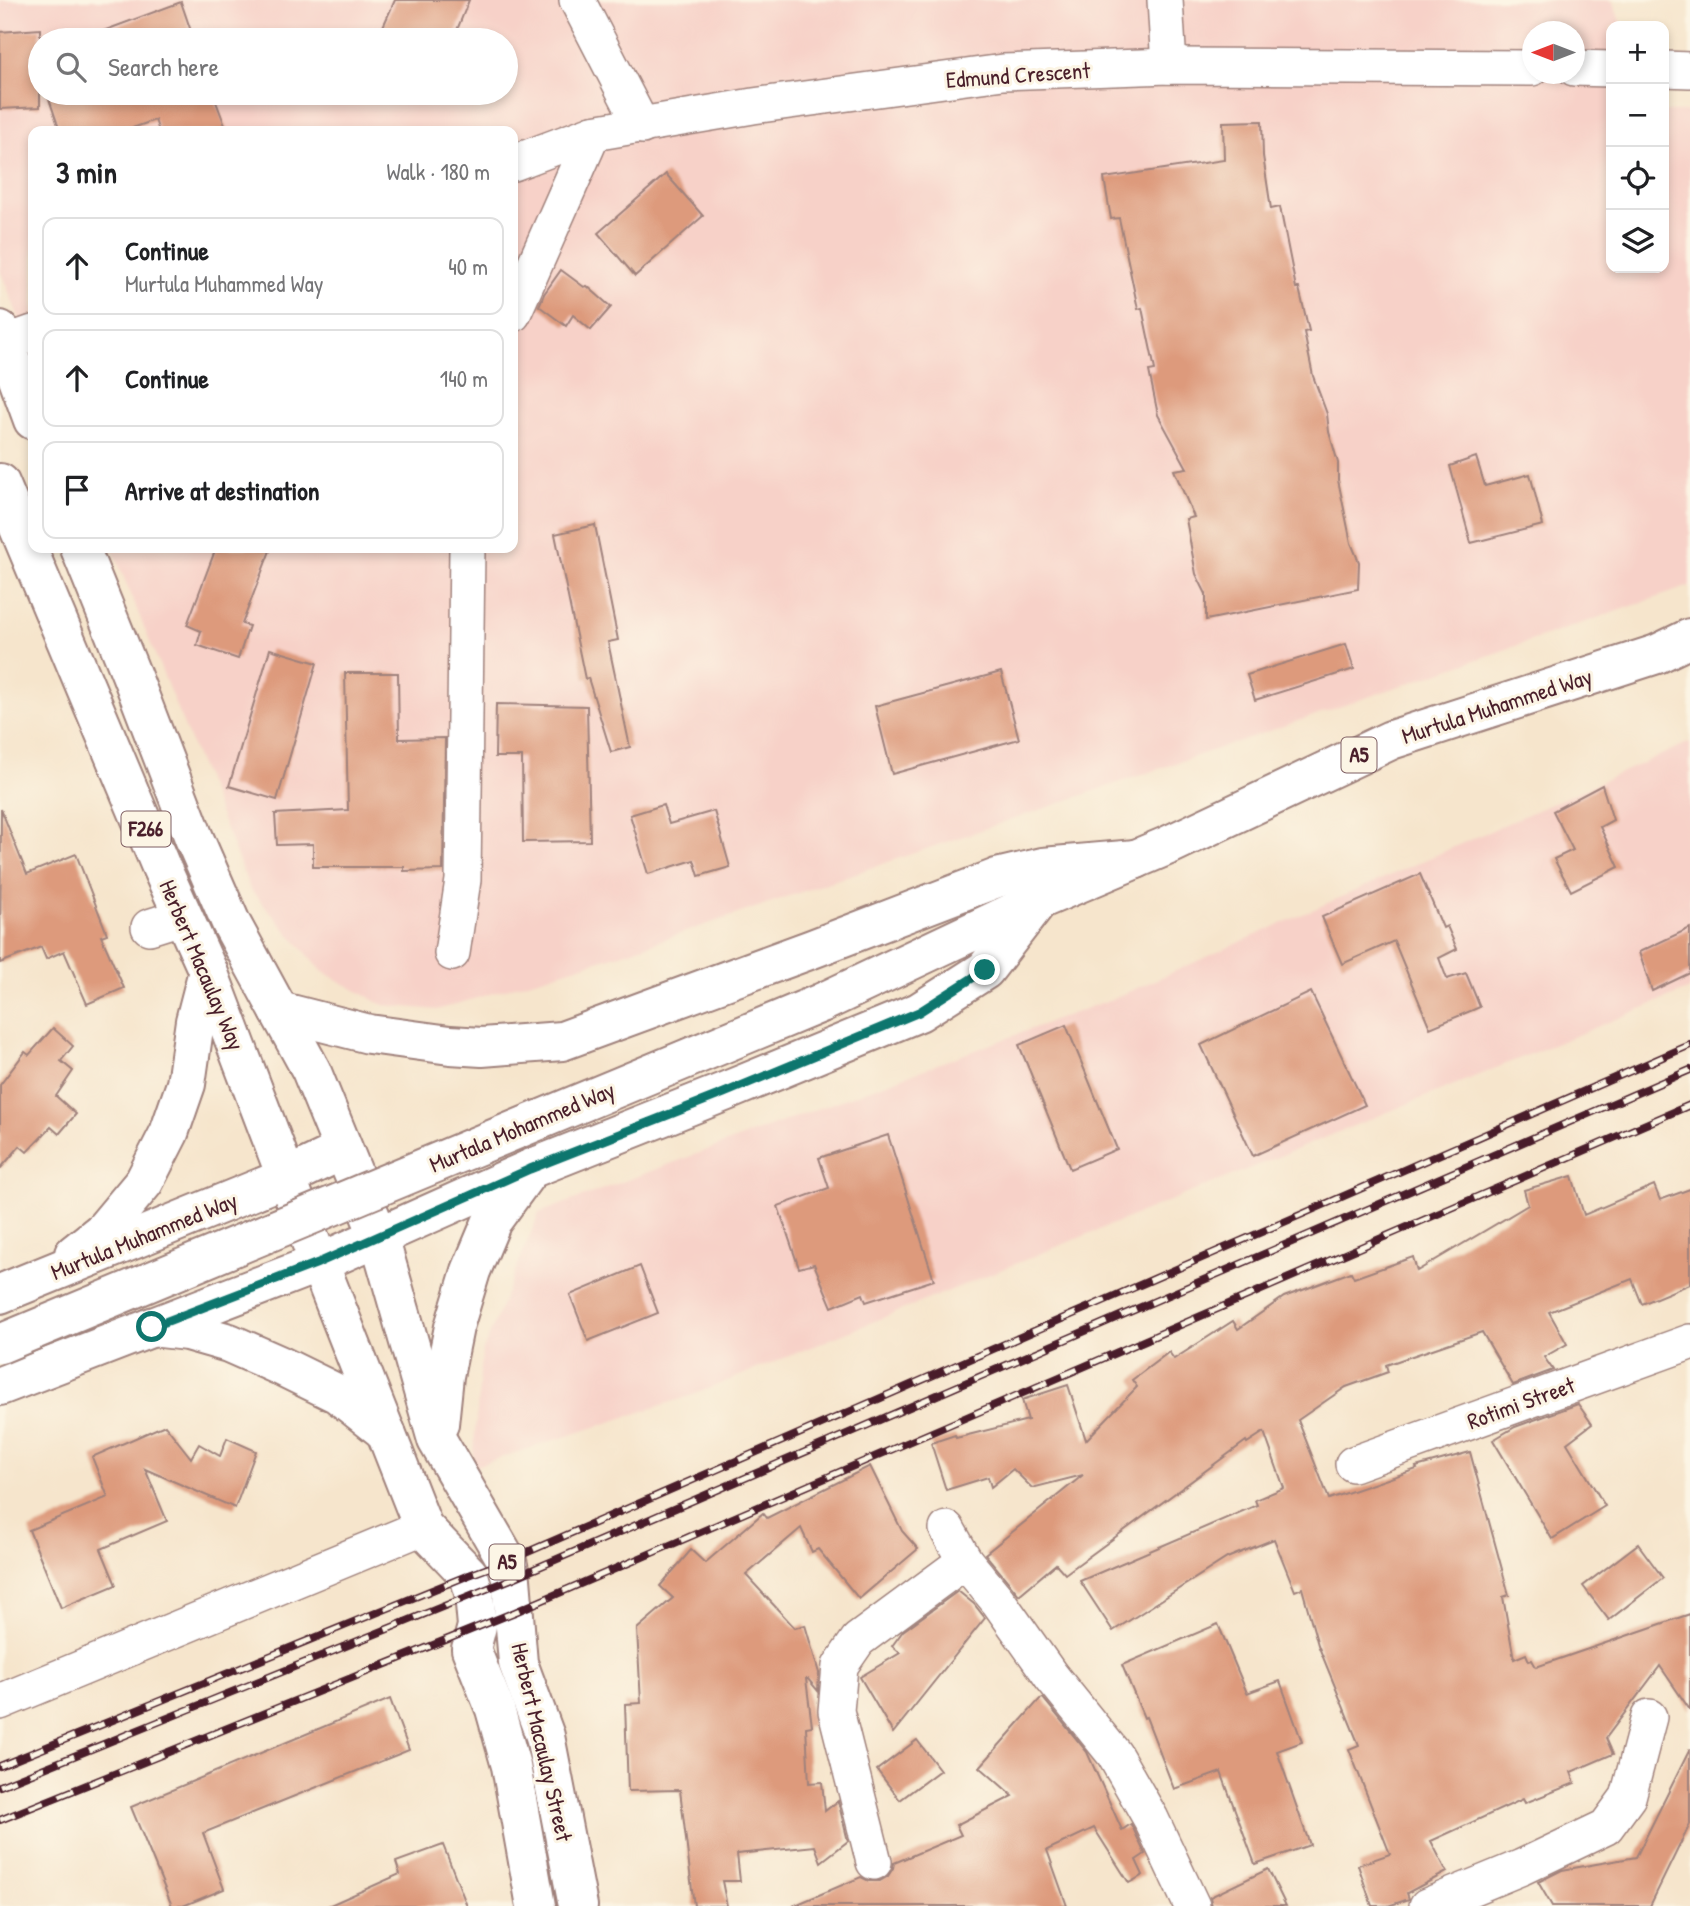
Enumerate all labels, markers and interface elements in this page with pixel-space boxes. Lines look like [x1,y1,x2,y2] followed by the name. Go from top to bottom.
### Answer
[1522,21,1585,84] north arrow
[1606,21,1669,273] map controls
[1606,21,1669,84] button: +
[28,28,518,105] search box
[52,48,90,86] icon: search
[108,49,219,84] text: Search here
[945,54,1092,95] street label: Edmund Crescent
[1606,84,1669,147] button: −
[1606,147,1669,210] button: locate
[56,152,117,192] text: 3 min
[386,156,490,187] text: Walk · 180 m
[1606,210,1669,273] button: layers
[125,233,209,268] text: Continue
[58,247,96,285] icon: ahead
[448,251,488,282] text: 40 m
[125,268,323,299] text: Murtula Muhammed Way
[58,359,96,397] icon: ahead
[125,361,209,396] text: Continue
[440,363,488,394] text: 140 m
[58,471,96,509] icon: arrive
[125,473,320,508] text: Arrive at destination
[1398,660,1596,751] street label: Murtula Muhammed Way
[1342,738,1376,772] road number: A5
[122,812,170,846] road number: F266
[153,875,252,1055] street label: Herbert Macaulay Way
[969,954,1000,985] route end
[424,1073,619,1180] street label: Murtala Mohammed Way
[46,1184,242,1287] street label: Murtula Muhammed Way
[136,1311,167,1342] route start
[1463,1368,1580,1436] street label: Rotimi Street
[490,1544,524,1580] road number: A5
[505,1640,581,1845] street label: Herbert Macaulay Street

